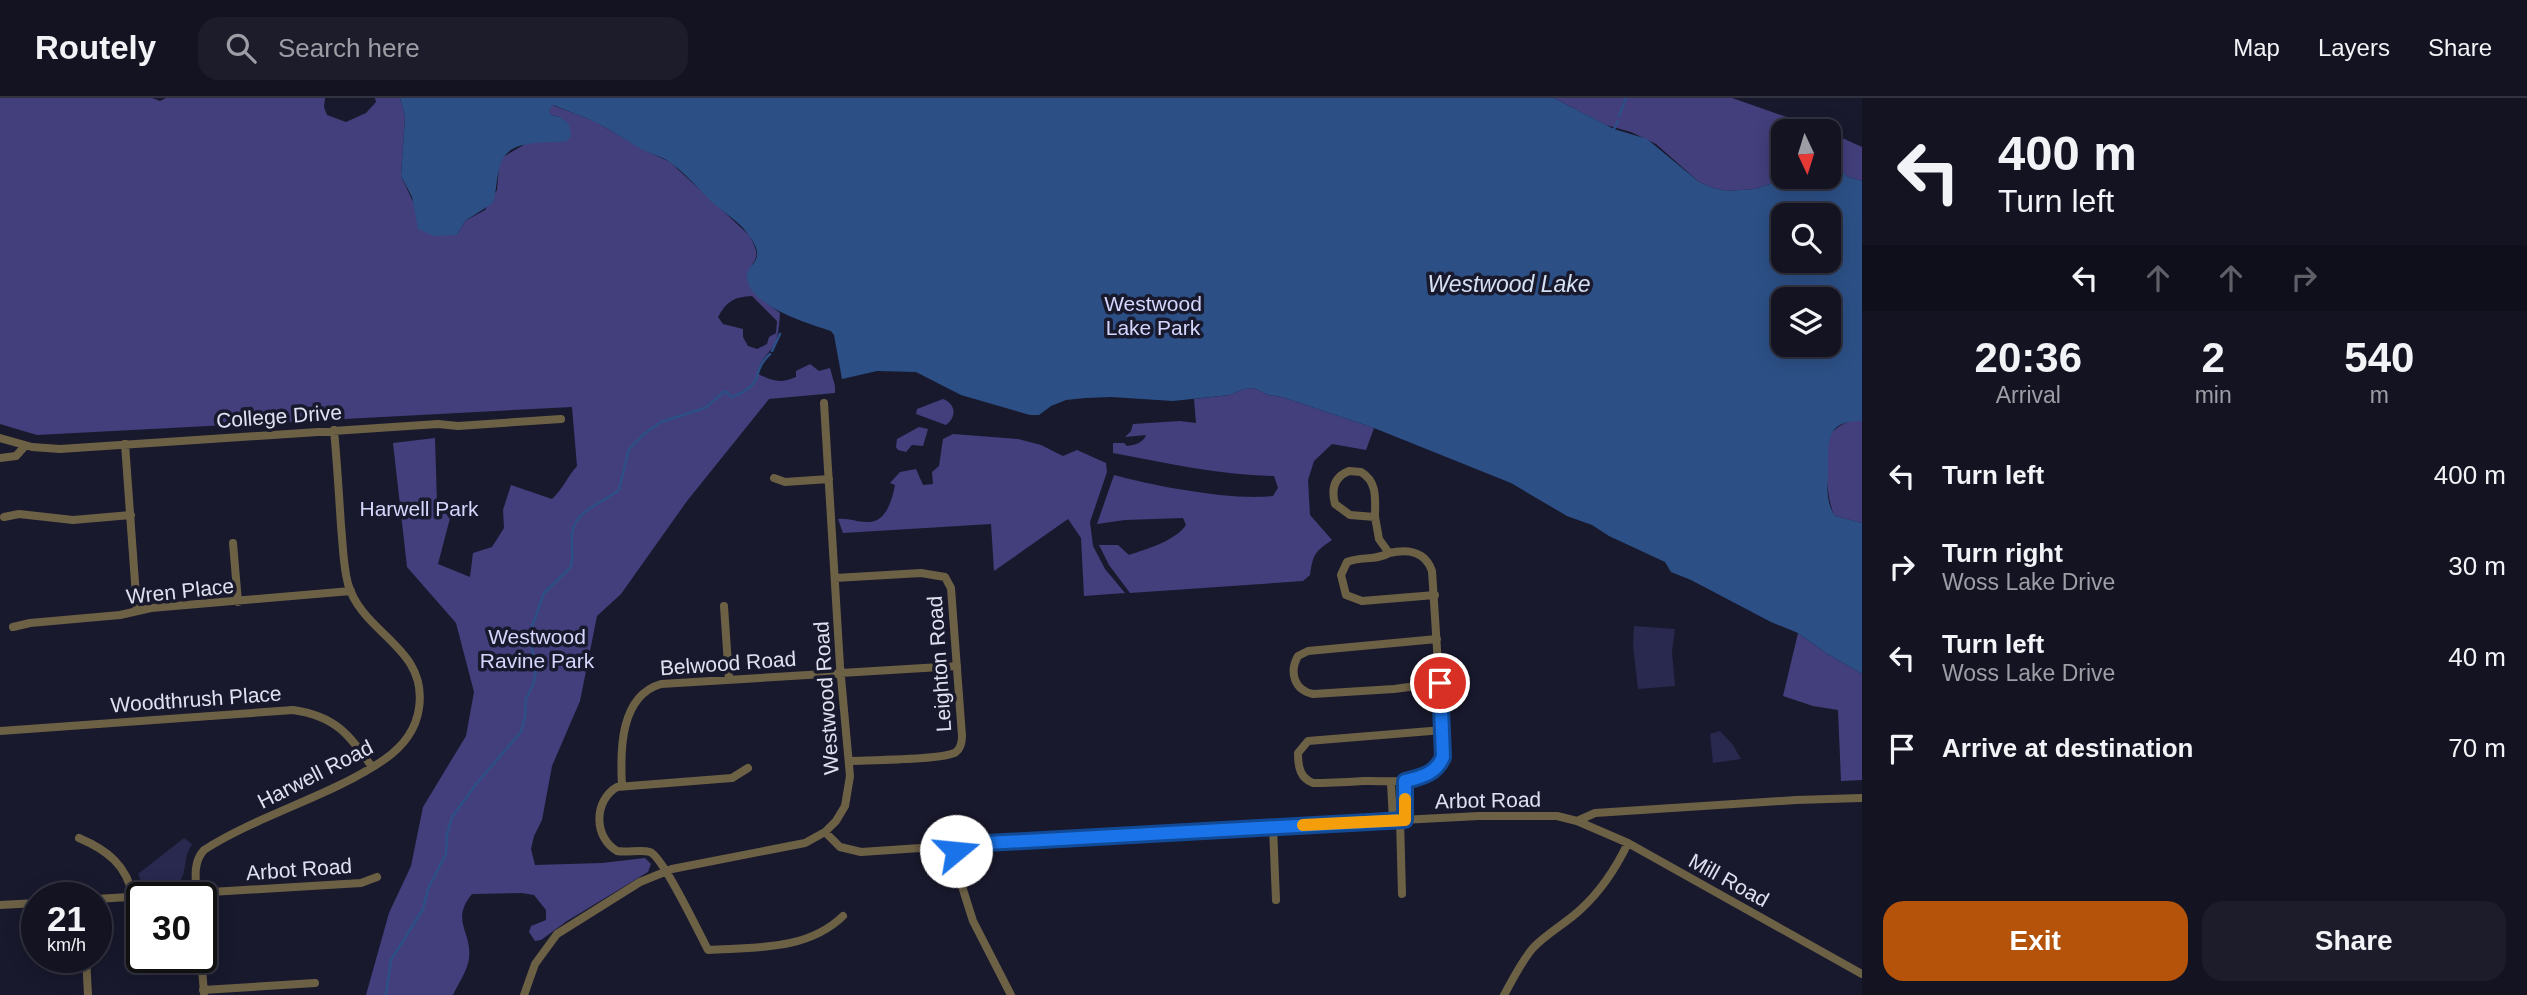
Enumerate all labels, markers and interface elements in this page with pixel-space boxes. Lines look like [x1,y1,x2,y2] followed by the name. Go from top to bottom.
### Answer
[198,17,688,80] search box
[35,29,156,66] text: Routely
[222,29,260,67] icon: search
[278,33,420,63] text: Search here
[2233,34,2280,61] text: Map
[2318,34,2390,61] text: Layers
[2428,34,2492,61] text: Share
[1771,119,1841,189] north arrow
[1771,119,1841,357] map controls
[1883,126,1974,217] icon: left
[1998,126,2137,180] text: 400 m
[1998,183,2114,219] text: Turn left
[1771,203,1841,273] button: search
[2066,259,2104,297] icon: left
[2139,259,2177,297] icon: ahead
[2212,259,2250,297] icon: ahead
[2285,259,2323,297] icon: right
[1427,271,1591,297] water label: Westwood Lake
[1771,287,1841,357] button: layers
[1104,292,1202,339] park label: Westwood Lake Park
[1975,334,2082,381] text: 20:36
[2201,334,2225,381] text: 2
[2344,334,2414,381] text: 540
[1996,382,2061,408] text: Arrival
[2195,382,2232,408] text: min
[2370,382,2389,408] text: m
[215,400,343,432] street label: College Drive
[1883,457,1921,495] icon: left
[1942,460,2044,490] text: Turn left
[2434,460,2506,490] text: 400 m
[359,497,479,520] park label: Harwell Park
[1942,538,2063,568] text: Turn right
[1883,548,1921,586] icon: right
[2448,551,2506,581] text: 30 m
[1942,569,2115,595] text: Woss Lake Drive
[125,574,235,608] street label: Wren Place
[923,595,955,733] street label: Leighton Road
[809,621,843,775] street label: Westwood Road
[480,625,595,672] park label: Westwood Ravine Park
[1942,629,2044,659] text: Turn left
[1883,639,1921,677] icon: left
[2448,642,2506,672] text: 40 m
[659,647,797,679] street label: Belwood Road
[1410,653,1470,713] pin
[1942,660,2115,686] text: Woss Lake Drive
[1421,664,1459,702] icon: arrive
[110,682,282,716] street label: Woodthrush Place
[1883,730,1921,768] icon: arrive
[1942,733,2193,763] text: Arrive at destination
[2448,733,2506,763] text: 70 m
[254,735,376,813] street label: Harwell Road
[1435,788,1541,812] street label: Arbot Road
[919,814,993,888] position arrow
[1685,849,1773,911] street label: Mill Road
[245,854,353,884] street label: Arbot Road
[126,882,217,973] speed limit sign: 30
[47,899,86,938] text: 21
[1883,901,2188,981] button: Exit
[2202,901,2506,981] button: Share
[47,935,86,955] text: km/h

